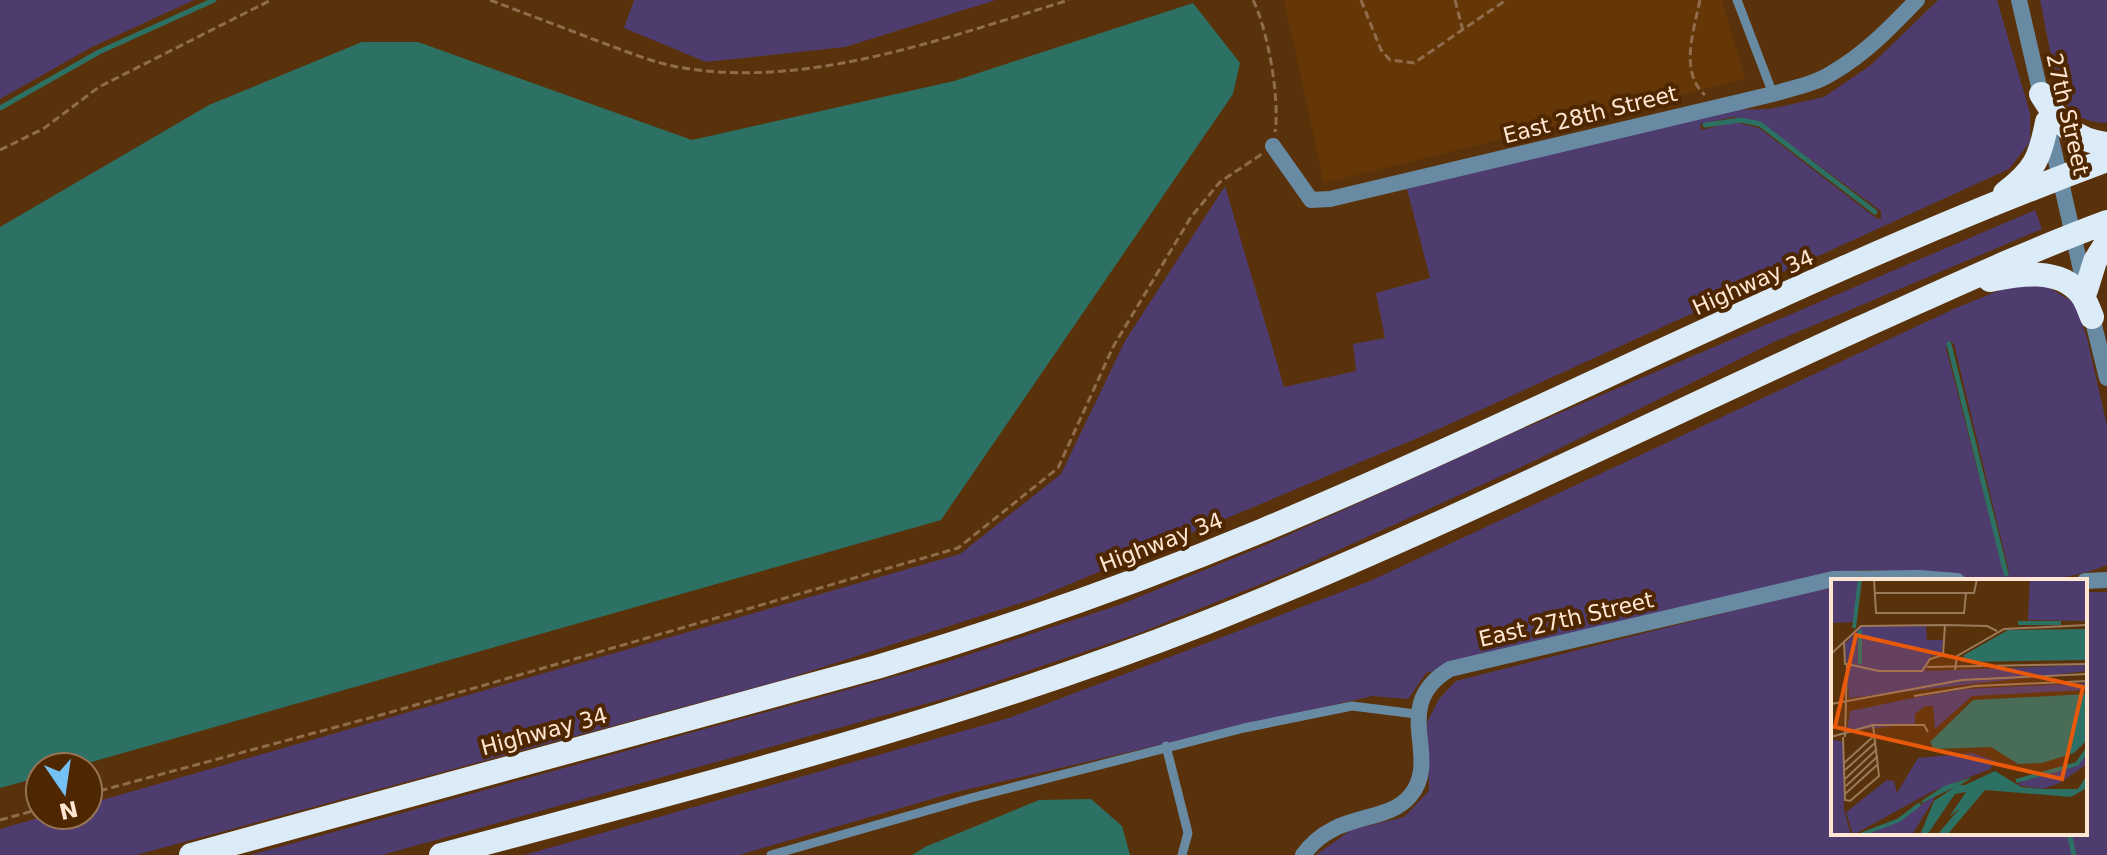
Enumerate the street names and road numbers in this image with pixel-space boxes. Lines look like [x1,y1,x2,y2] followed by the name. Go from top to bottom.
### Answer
[2041,51,2094,178] street label: 27th Street
[1500,81,1680,148] street label: East 28th Street
[1689,245,1818,320] street label: Highway 34
[1096,507,1226,577] street label: Highway 34
[1476,587,1656,652] street label: East 27th Street
[478,703,610,760] street label: Highway 34

